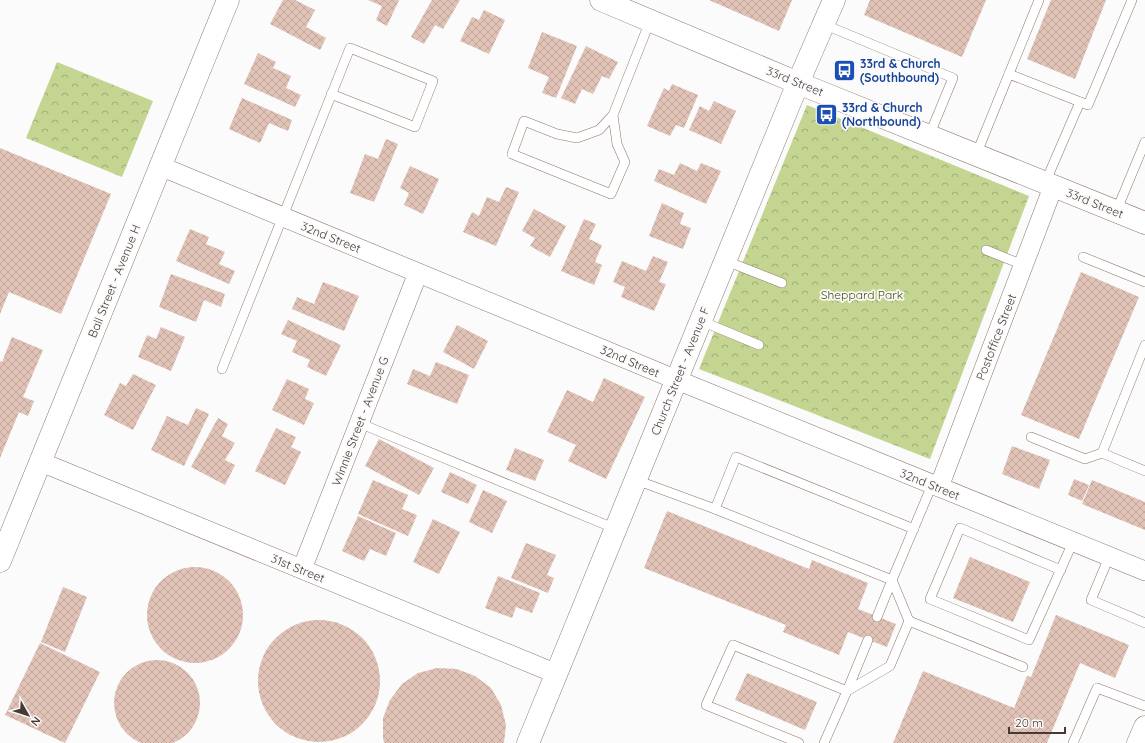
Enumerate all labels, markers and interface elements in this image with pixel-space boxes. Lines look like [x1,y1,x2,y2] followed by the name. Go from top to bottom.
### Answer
[860,56,940,85] place label: 33rd & Church (Southbound)
[831,57,857,83] bus stop icon: 33rd & Church (Southbound)
[764,63,826,99] street label: 33rd Street
[842,100,922,129] place label: 33rd & Church (Northbound)
[814,101,840,127] bus stop icon: 33rd & Church (Northbound)
[1064,185,1126,221] street label: 33rd Street
[299,218,363,256] street label: 32nd Street
[84,222,144,340] street label: Ball Street - Avenue H
[821,287,903,302] park label: Sheppard Park
[973,292,1019,382] street label: Postoffice Street
[647,304,713,437] street label: Church Street - Avenue F
[598,342,662,380] street label: 32nd Street
[328,354,392,488] street label: Winnie Street - Avenue G
[898,465,962,503] street label: 32nd Street
[269,550,327,586] street label: 31st Street
[8,695,48,735] north arrow
[1009,709,1065,735] scale bar
[28,714,44,729] text: N
[1015,715,1043,730] text: 20 m

